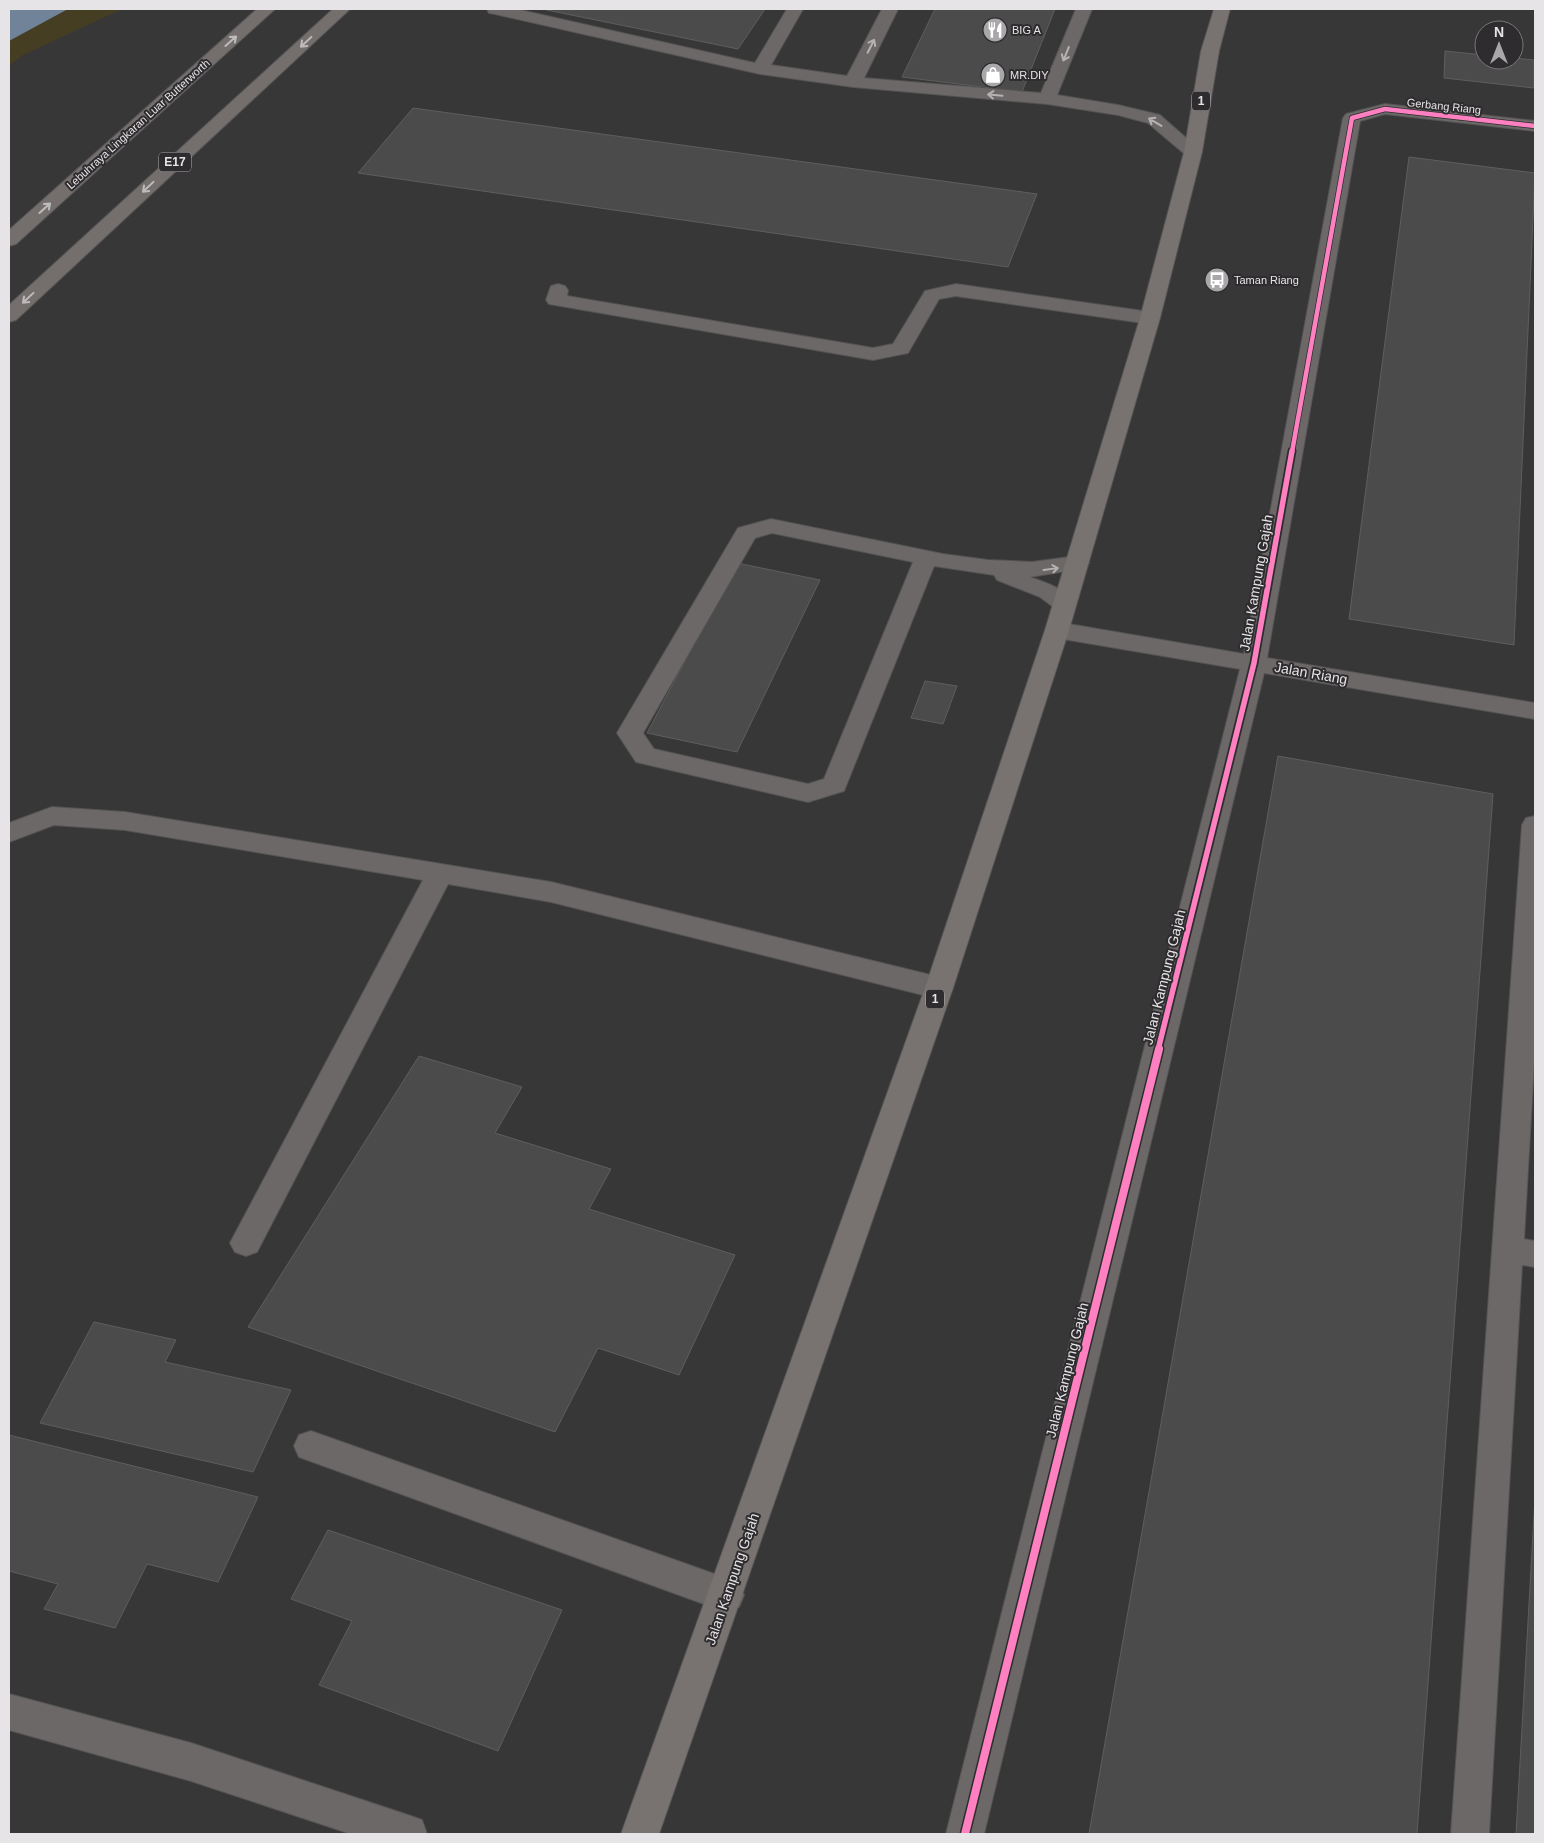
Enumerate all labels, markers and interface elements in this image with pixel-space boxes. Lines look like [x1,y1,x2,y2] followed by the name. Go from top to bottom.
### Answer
[982,17,1008,43] restaurant icon: BIG A
[1474,20,1524,70] north arrow
[1012,24,1041,36] place label: BIG A
[1494,24,1504,40] text: N
[225,35,238,47] one-way arrow
[299,36,312,48] one-way arrow
[866,38,876,53] one-way arrow
[1061,46,1070,61] one-way arrow
[64,57,212,191] street label: Lebuhraya Lingkaran Luar Butterworth
[980,62,1006,88] shop icon: MR.DIY
[1010,69,1049,81] place label: MR.DIY
[988,90,1004,100] one-way arrow
[1192,92,1210,110] road number: 1
[1406,96,1482,116] street label: Gerbang Riang
[1148,116,1162,126] one-way arrow
[159,152,191,172] road number: E17
[141,181,154,193] one-way arrow
[39,202,52,213] one-way arrow
[1204,267,1230,293] bus stop icon: Taman Riang
[1234,274,1299,286] place label: Taman Riang
[22,292,35,304] one-way arrow
[1236,513,1276,653] street label: Jalan Kampung Gajah
[1043,563,1059,573] one-way arrow
[1273,659,1349,687] street label: Jalan Riang
[1139,908,1189,1046] street label: Jalan Kampung Gajah
[926,990,944,1009] road number: 1
[1042,1301,1092,1439] street label: Jalan Kampung Gajah
[702,1511,762,1647] street label: Jalan Kampung Gajah

